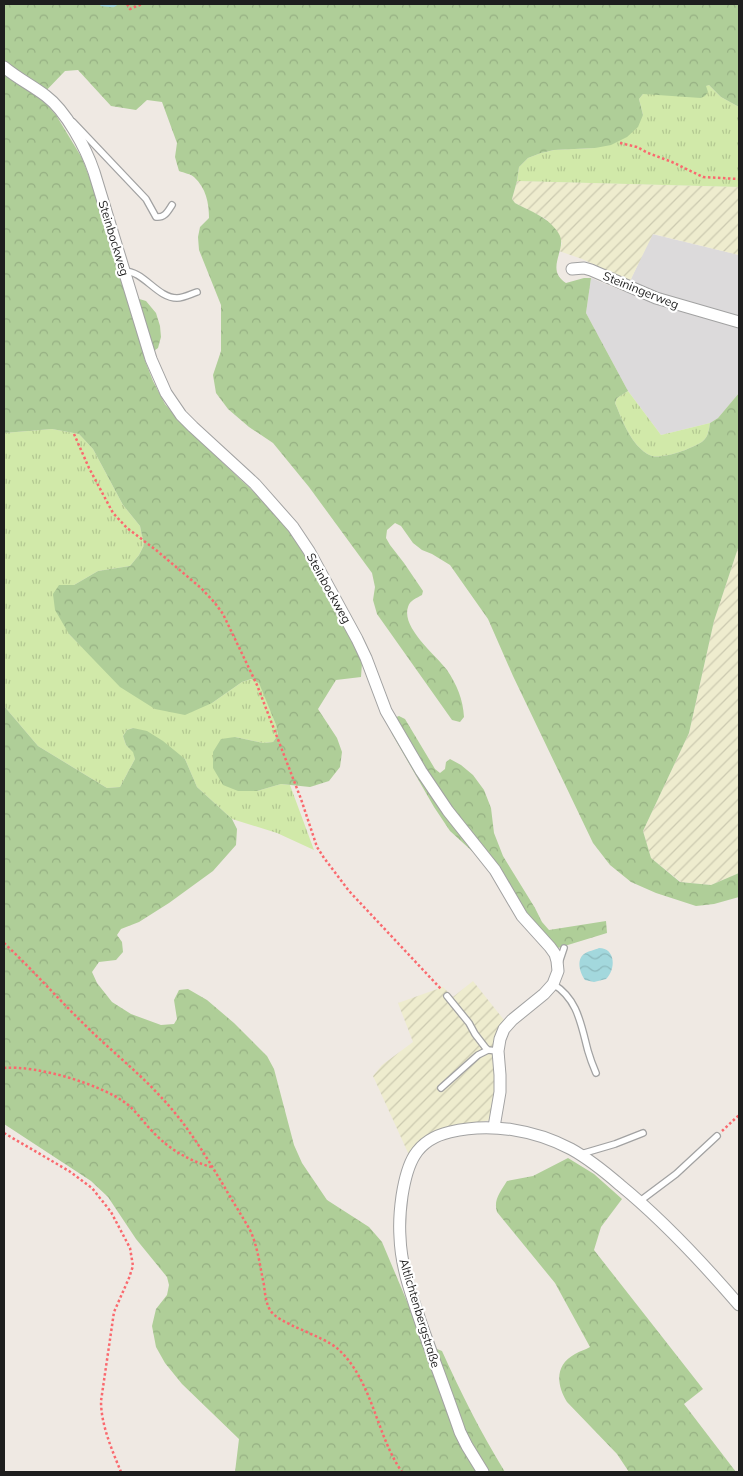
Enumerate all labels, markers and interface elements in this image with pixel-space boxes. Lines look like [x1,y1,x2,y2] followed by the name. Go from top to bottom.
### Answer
[95,198,133,278] street label: Steinbockweg
[601,268,681,312] street label: Steiningerweg
[304,550,354,626] street label: Steinbockweg
[396,1257,444,1369] street label: Altlichtenbergstraße

